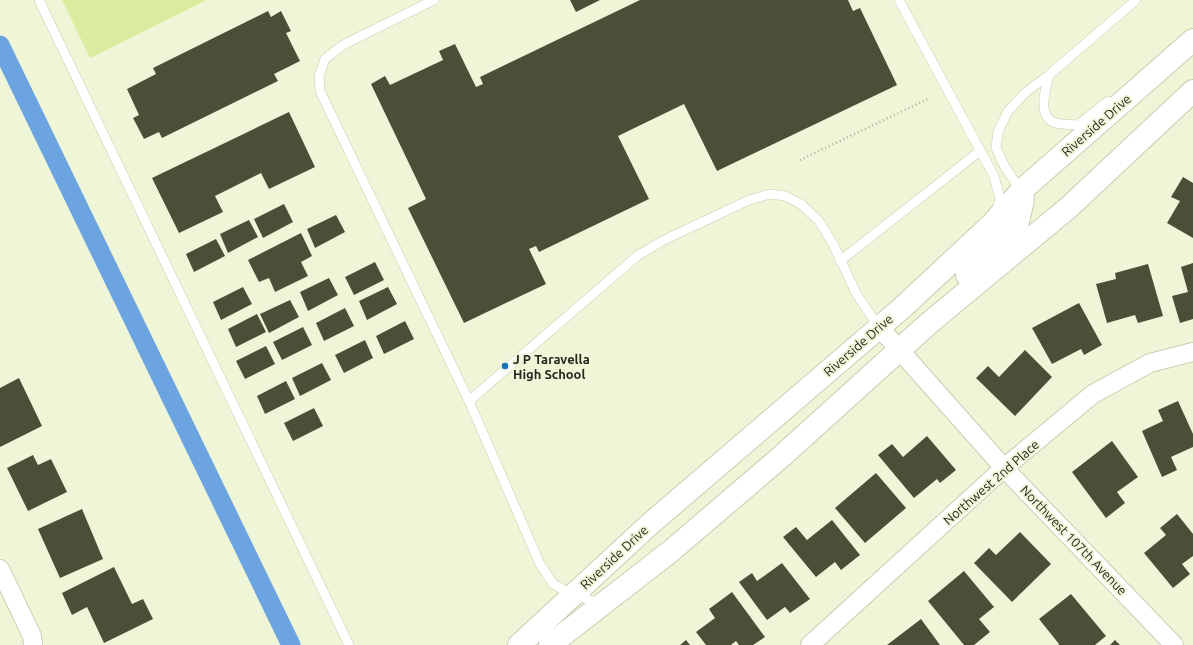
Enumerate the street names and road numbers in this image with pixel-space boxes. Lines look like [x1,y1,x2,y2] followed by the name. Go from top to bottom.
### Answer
[1059,91,1133,159] street label: Riverside Drive
[821,311,895,379] street label: Riverside Drive
[940,437,1042,527] street label: Northwest 2nd Place
[1018,482,1130,598] street label: Northwest 107th Avenue
[577,522,651,592] street label: Riverside Drive

